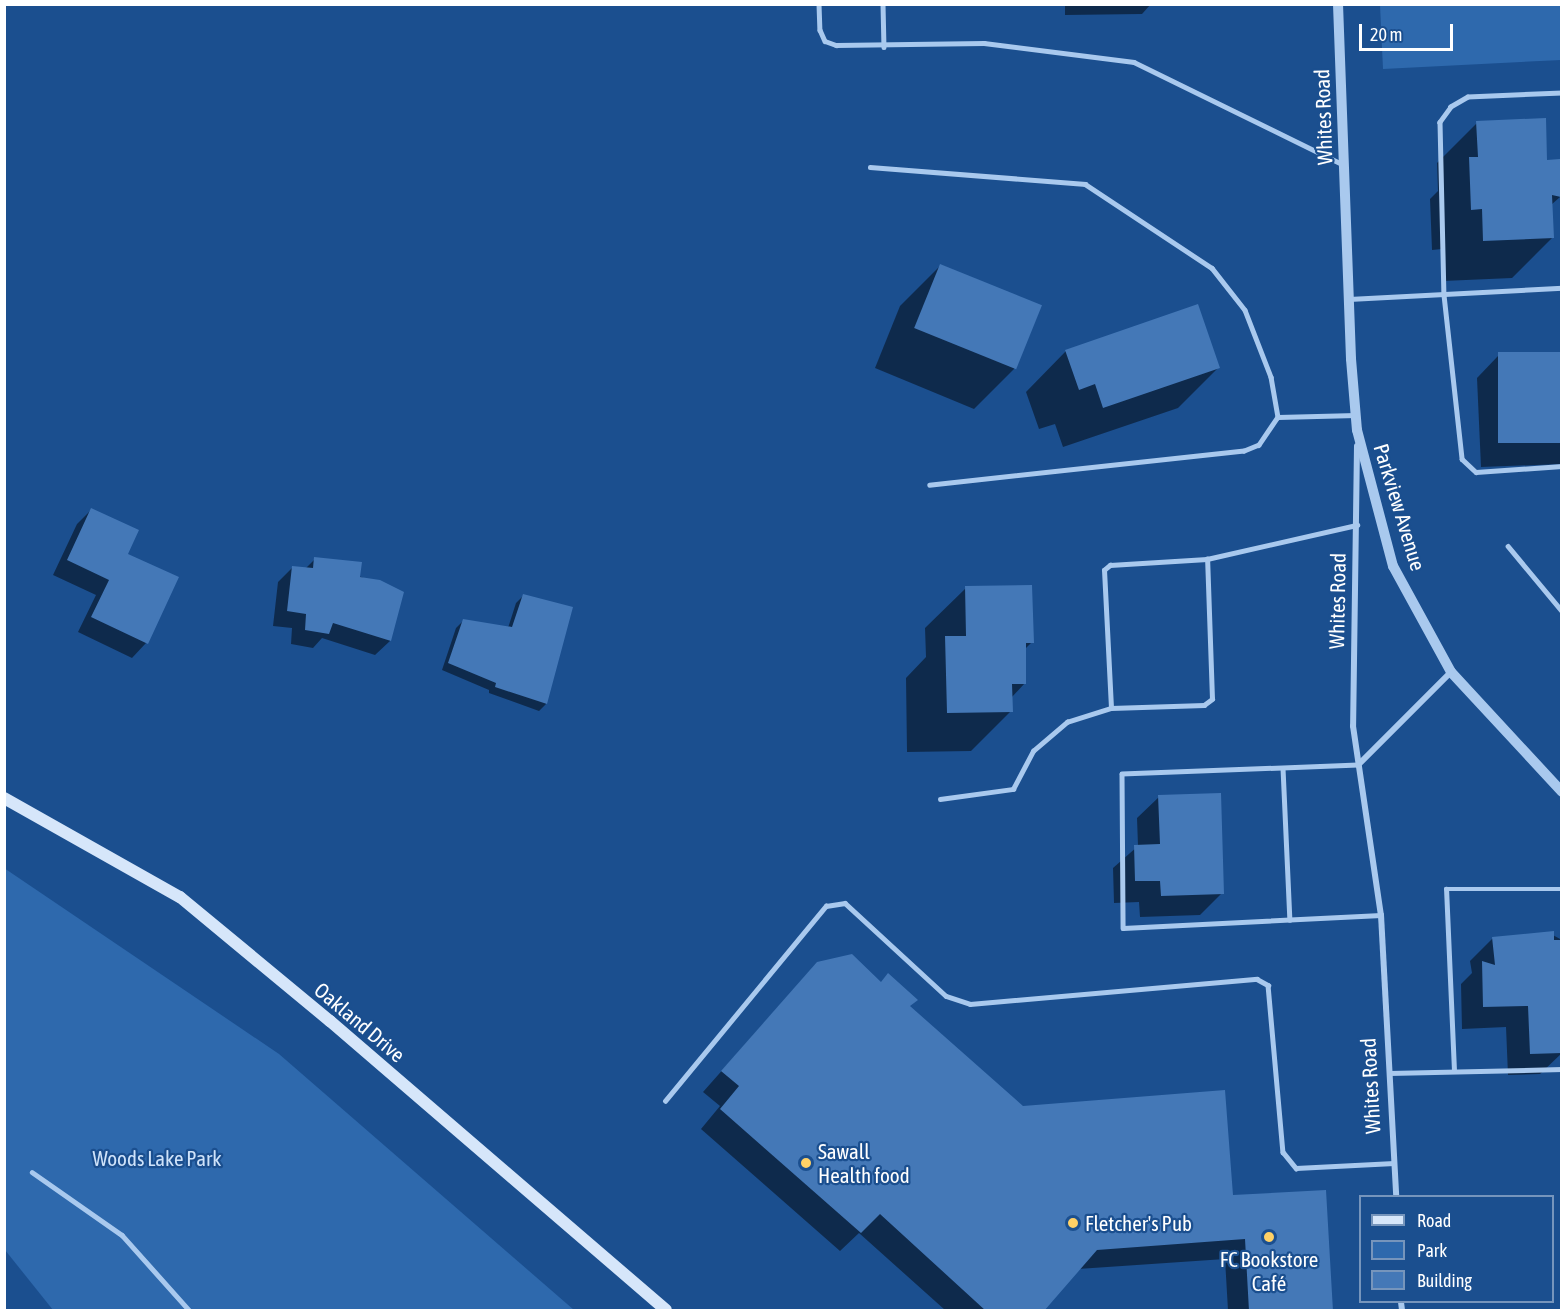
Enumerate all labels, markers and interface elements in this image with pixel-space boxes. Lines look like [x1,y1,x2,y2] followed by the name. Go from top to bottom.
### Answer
[1362,12,1456,50] scale bar
[1370,24,1402,45] text: 20 m
[1309,69,1337,165] street label: Whites Road
[1369,440,1431,574] street label: Parkview Avenue
[1324,553,1350,649] street label: Whites Road
[310,977,410,1067] street label: Oakland Drive
[1355,1037,1385,1135] street label: Whites Road
[818,1138,910,1188] place label: Sawall Health food
[93,1145,221,1171] park label: Woods Lake Park
[799,1156,813,1170] marker: Sawall Health food
[1359,1195,1554,1303] legend
[1085,1210,1192,1236] place label: Fletcher's Pub
[1417,1210,1451,1231] text: Road
[1066,1216,1080,1230] marker: Fletcher's Pub
[1262,1230,1276,1244] marker: FC Bookstore Café
[1417,1240,1447,1261] text: Park
[1220,1246,1318,1296] place label: FC Bookstore Café
[1417,1270,1472,1291] text: Building

